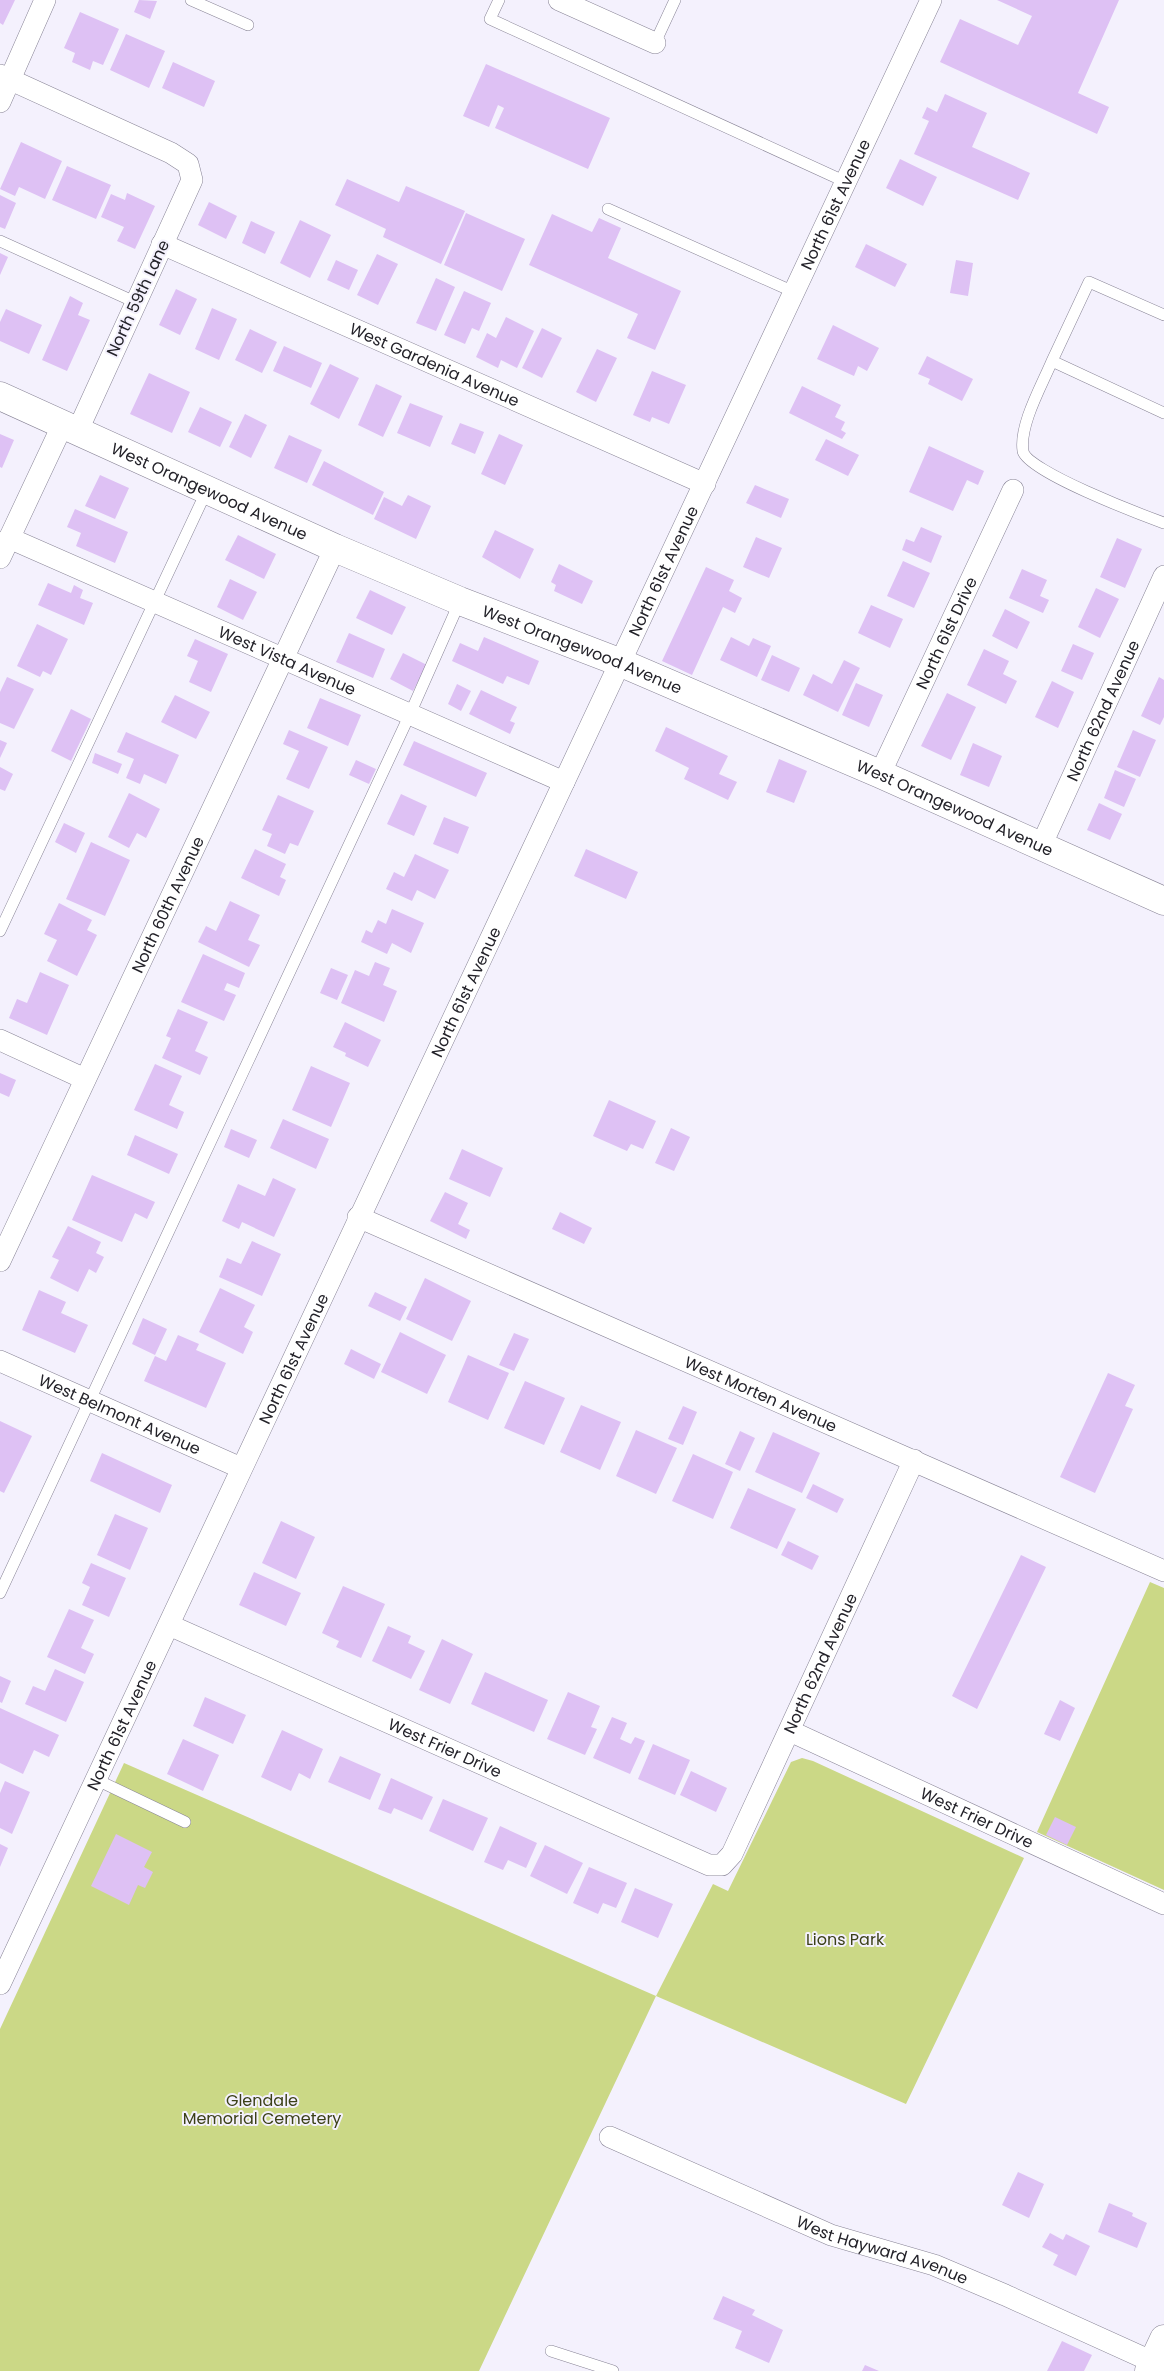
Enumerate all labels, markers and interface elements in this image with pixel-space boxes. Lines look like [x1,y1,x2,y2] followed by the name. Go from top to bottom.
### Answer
[795,135,876,273] street label: North 61st Avenue
[101,236,175,360] street label: North 59th Lane
[346,317,523,412] street label: West Gardenia Avenue
[108,437,311,546] street label: West Orangewood Avenue
[623,502,704,640] street label: North 61st Avenue
[910,573,982,693] street label: North 61st Drive
[479,599,686,699] street label: West Orangewood Avenue
[215,620,360,701] street label: West Vista Avenue
[1061,636,1145,785] street label: North 62nd Avenue
[853,754,1057,862] street label: West Orangewood Avenue
[126,832,210,977] street label: North 60th Avenue
[425,923,506,1061] street label: North 61st Avenue
[253,1289,334,1427] street label: North 61st Avenue
[681,1350,841,1438] street label: West Morten Avenue
[35,1368,204,1460] street label: West Belmont Avenue
[778,1589,863,1737] street label: North 62nd Avenue
[81,1656,162,1794] street label: North 61st Avenue
[384,1712,506,1783] street label: West Frier Drive
[917,1781,1037,1854] street label: West Frier Drive
[806,1928,885,1951] park label: Lions Park
[183,2089,341,2130] park label: Glendale Memorial Cemetery
[793,2210,972,2290] street label: West Hayward Avenue

